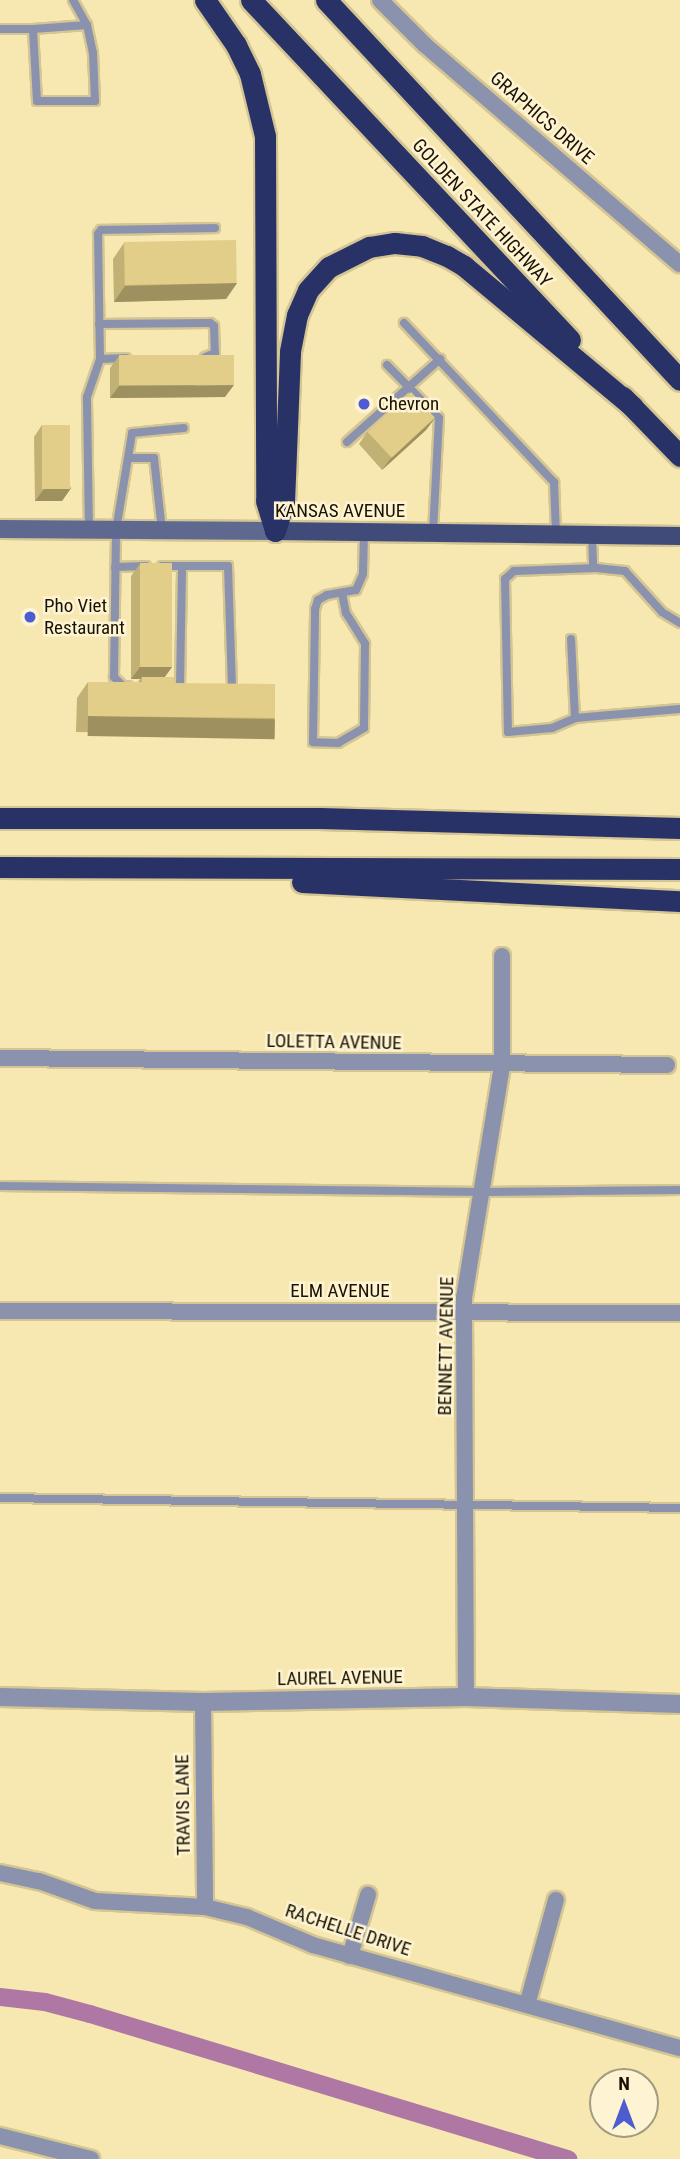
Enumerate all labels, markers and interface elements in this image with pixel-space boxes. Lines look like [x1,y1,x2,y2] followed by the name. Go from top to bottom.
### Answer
[485,67,599,169] street label: GRAPHICS DRIVE
[407,134,557,292] street label: GOLDEN STATE HIGHWAY
[378,393,439,415] place label: Chevron
[356,396,372,412] marker: Chevron
[275,500,405,522] street label: KANSAS AVENUE
[44,595,125,639] place label: Pho Viet Restaurant
[22,609,38,625] marker: Pho Viet Restaurant
[266,1029,402,1055] street label: LOLETTA AVENUE
[433,1276,459,1416] street label: BENNETT AVENUE
[290,1280,390,1302] street label: ELM AVENUE
[277,1666,403,1690] street label: LAUREL AVENUE
[171,1754,195,1856] street label: TRAVIS LANE
[282,1899,414,1961] street label: RACHELLE DRIVE
[589,2068,659,2138] north arrow
[618,2072,630,2095] text: N

